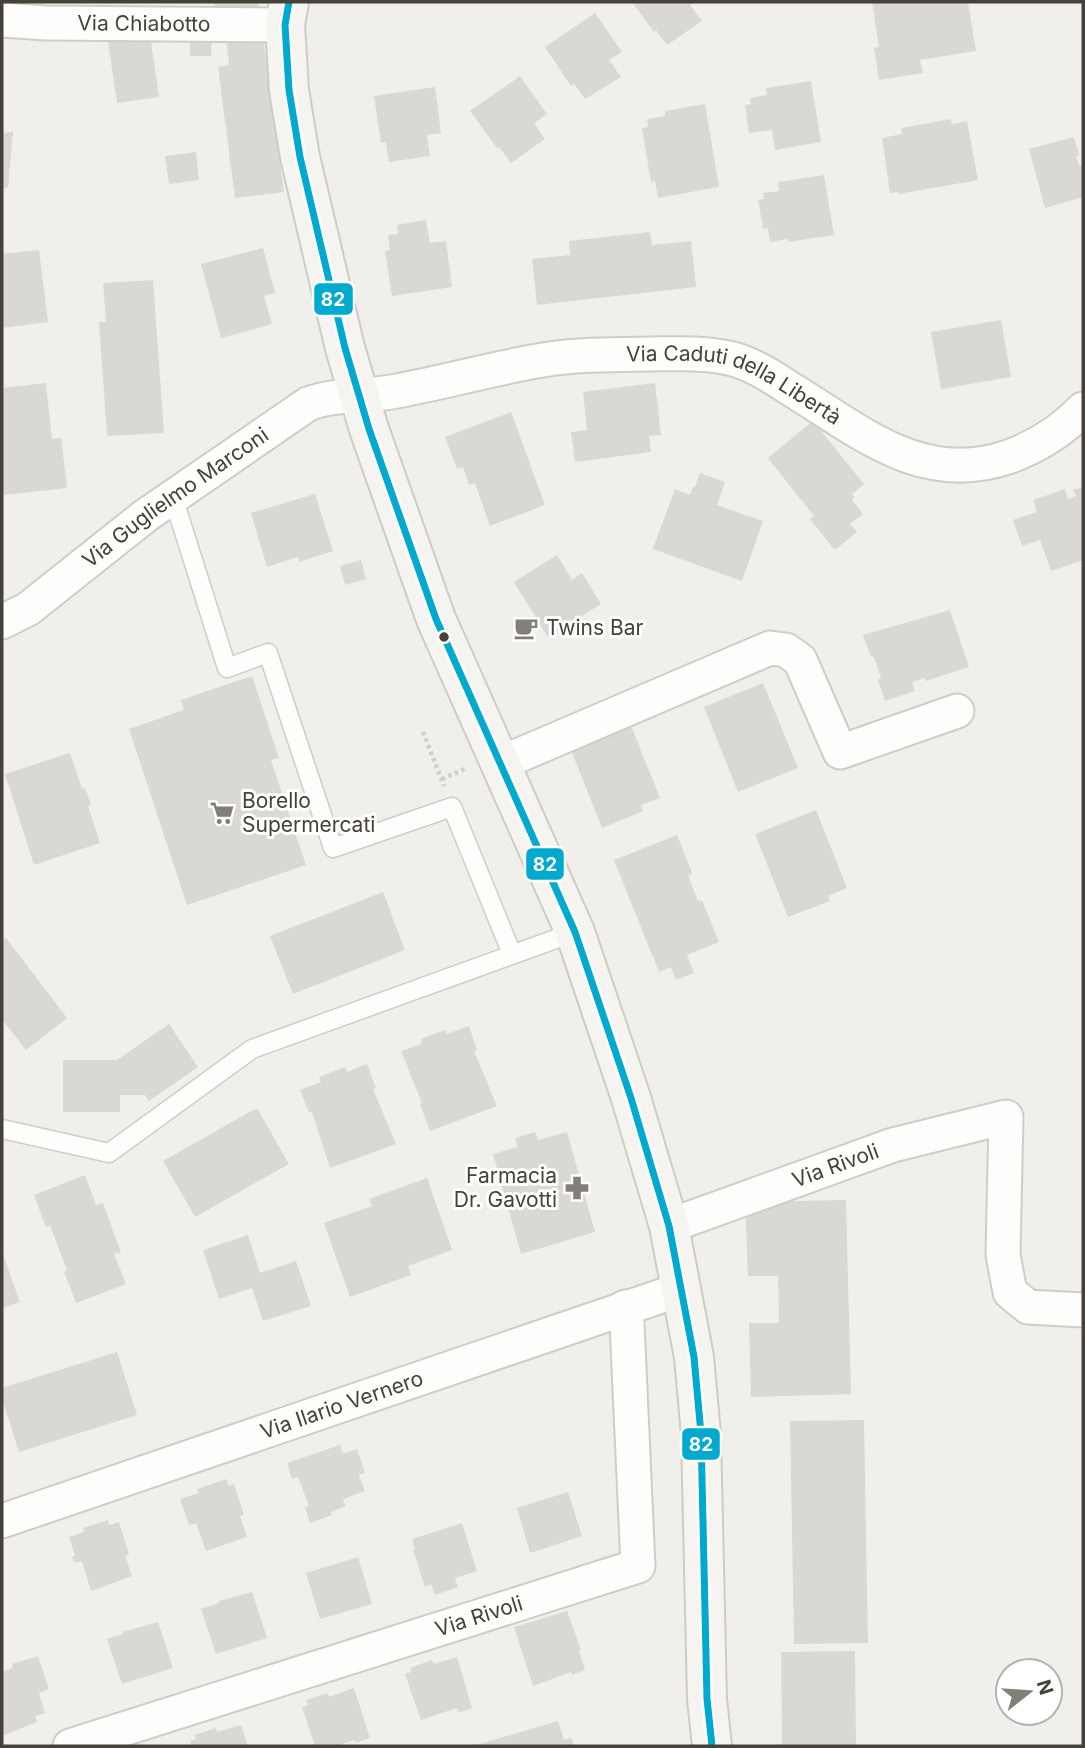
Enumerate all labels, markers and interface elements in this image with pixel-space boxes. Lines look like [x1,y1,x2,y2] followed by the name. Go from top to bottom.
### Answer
[77,10,211,36] street label: Via Chiabotto
[313,282,354,316] line badge: 82
[321,288,345,311] text: 82
[626,341,846,430] street label: Via Caduti della Libertà
[77,422,273,573] street label: Via Guglielmo Marconi
[512,614,540,642] cafe icon: Twins Bar
[546,615,643,640] place label: Twins Bar
[437,630,451,644] unlabelled marker
[242,788,375,837] place label: Borello Supermercati
[208,799,236,827] supermarket icon: Borello Supermercati
[525,847,565,881] line badge: 82
[533,853,557,876] text: 82
[789,1138,882,1192] street label: Via Rivoli
[454,1163,557,1212] place label: Farmacia Dr. Gavotti
[563,1174,591,1202] pharmacy icon: Farmacia Dr. Gavotti
[257,1365,426,1444] street label: Via Ilario Vernero
[681,1427,721,1461] line badge: 82
[689,1433,713,1456] text: 82
[432,1590,526,1641] street label: Via Rivoli
[994,1657,1064,1727] north arrow
[1032,1677,1058,1697] text: N

